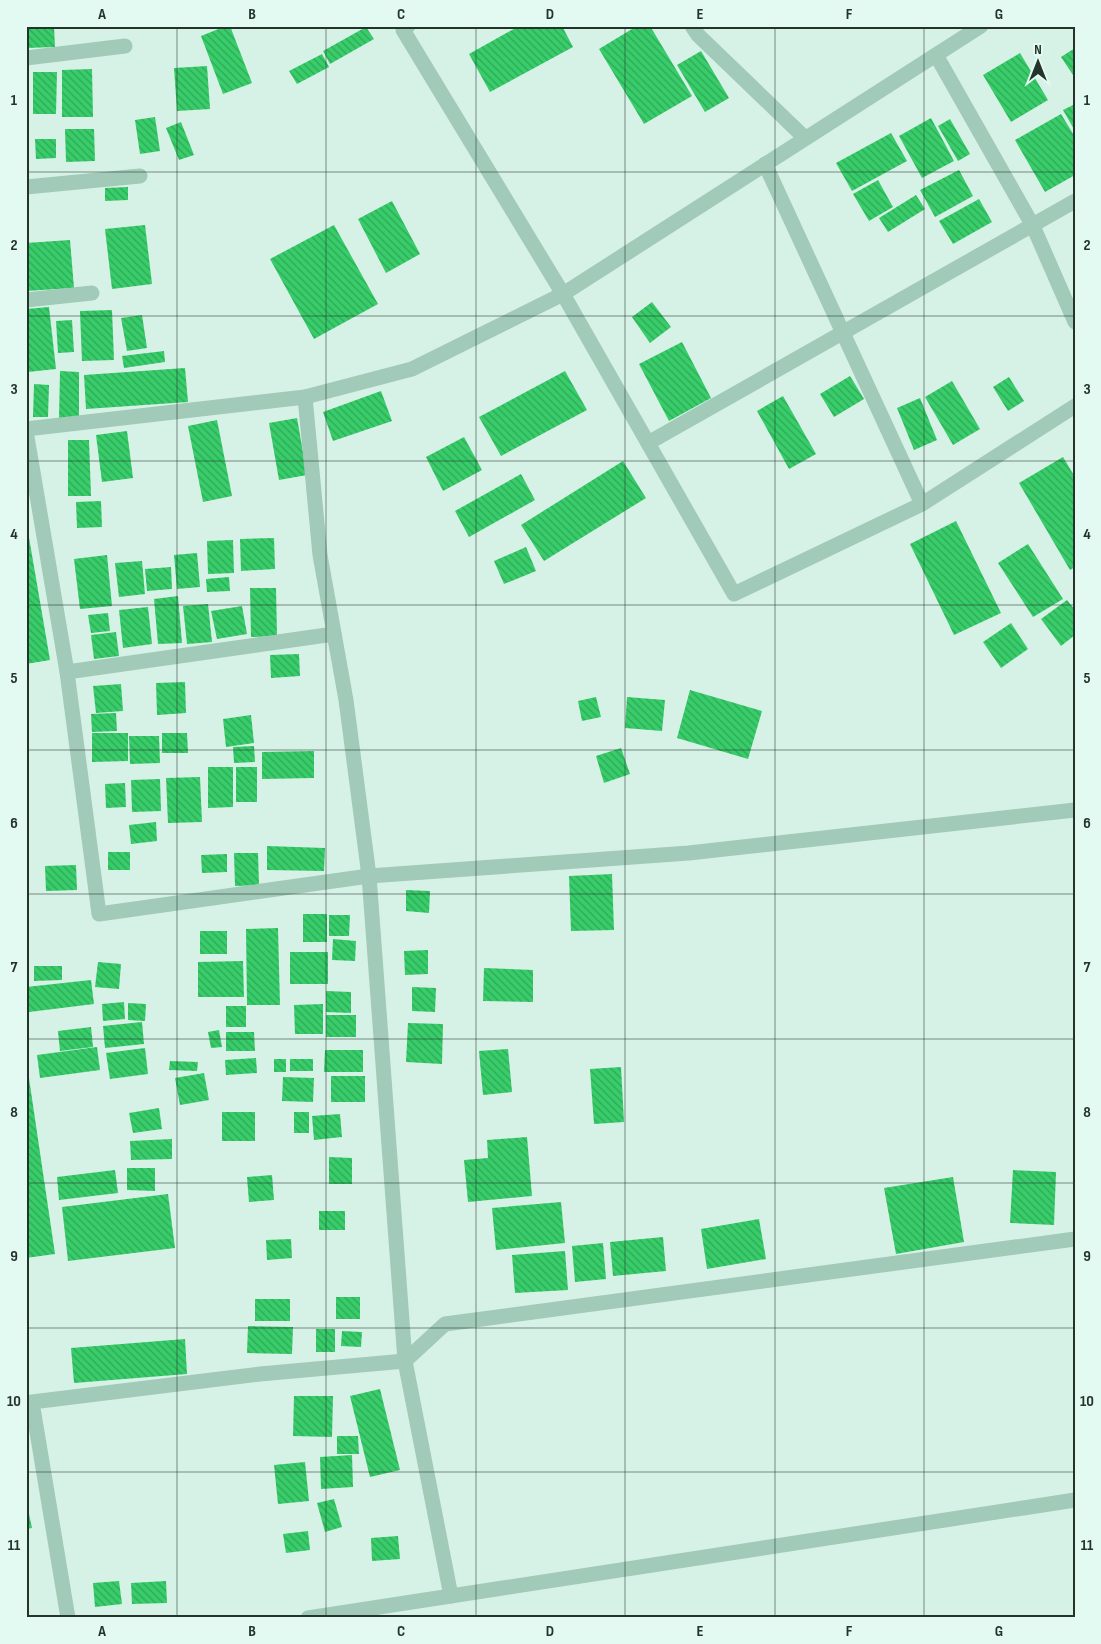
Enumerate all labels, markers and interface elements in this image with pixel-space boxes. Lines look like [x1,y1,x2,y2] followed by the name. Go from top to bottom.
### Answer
[97,5,106,24] text: A
[248,5,256,24] text: B
[397,5,405,24] text: C
[546,5,554,24] text: D
[697,5,704,24] text: E
[846,5,853,24] text: F
[995,5,1003,24] text: G
[1014,38,1064,88] north arrow
[1034,41,1042,58] text: N
[11,91,18,110] text: 1
[1084,91,1091,110] text: 1
[10,236,18,255] text: 2
[1083,236,1091,255] text: 2
[10,380,18,399] text: 3
[1083,380,1091,399] text: 3
[10,525,18,544] text: 4
[1083,525,1091,544] text: 4
[10,669,18,688] text: 5
[1083,669,1091,688] text: 5
[10,814,18,833] text: 6
[1083,814,1091,833] text: 6
[11,958,18,977] text: 7
[1084,958,1091,977] text: 7
[10,1103,18,1122] text: 8
[1083,1103,1091,1122] text: 8
[10,1247,18,1266] text: 9
[1083,1247,1091,1266] text: 9
[7,1392,21,1411] text: 10
[1080,1392,1094,1411] text: 10
[8,1536,21,1555] text: 11
[1081,1536,1094,1555] text: 11
[97,1622,106,1641] text: A
[248,1622,256,1641] text: B
[397,1622,405,1641] text: C
[546,1622,554,1641] text: D
[697,1622,704,1641] text: E
[846,1622,853,1641] text: F
[995,1622,1003,1641] text: G

